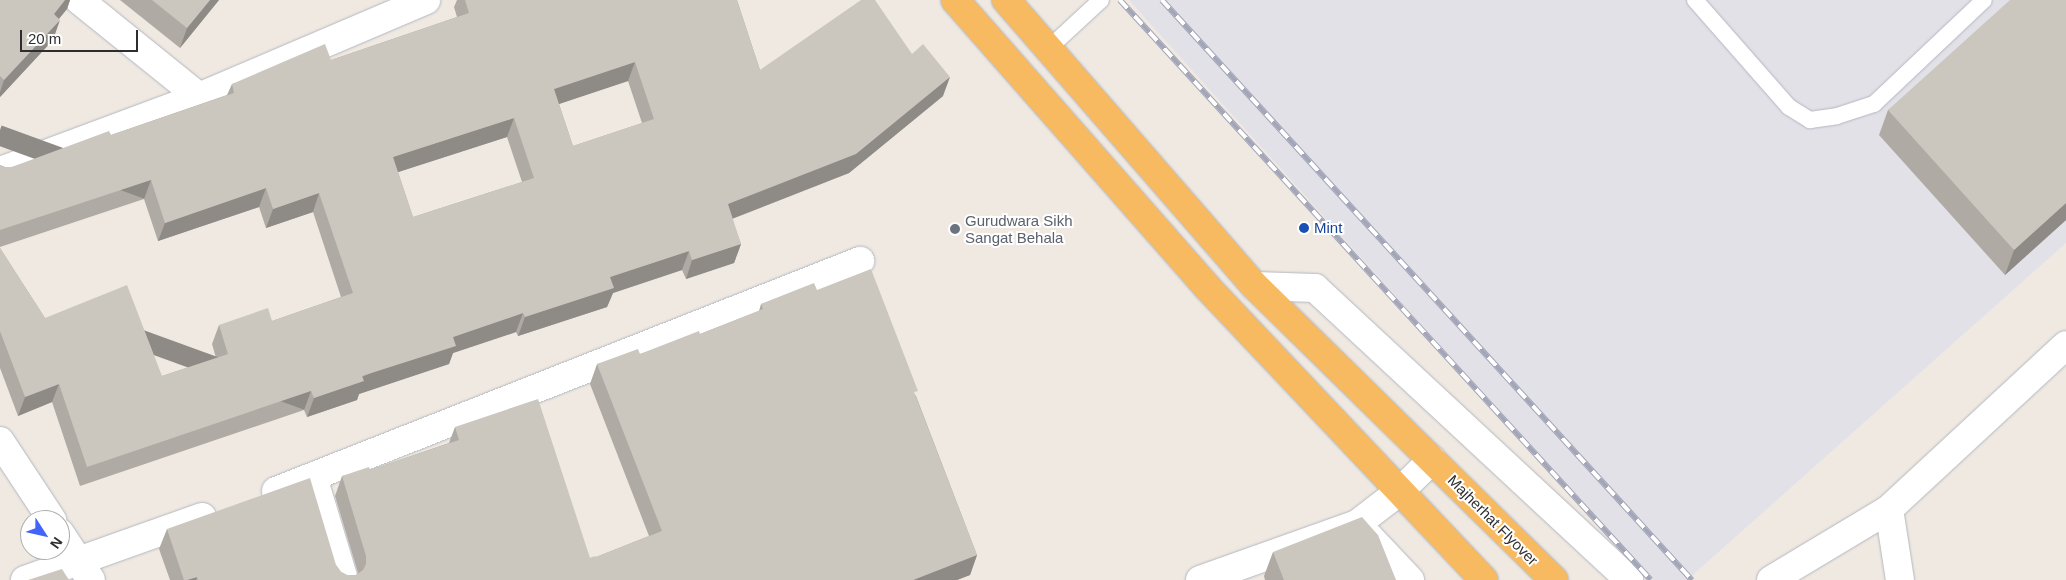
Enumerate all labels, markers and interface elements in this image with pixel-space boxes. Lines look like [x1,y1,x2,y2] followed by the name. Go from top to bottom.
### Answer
[22,20,140,52] scale bar
[28,30,61,47] text: 20 m
[965,211,1073,246] place label: Gurudwara Sikh Sangat Behala
[1314,219,1342,237] place label: Mint
[1298,222,1310,234] marker: Mint
[949,223,961,235] marker: Gurudwara Sikh Sangat Behala
[1444,471,1542,569] street label: Majherhat Flyover
[20,510,70,560] north arrow
[47,534,66,552] text: N

